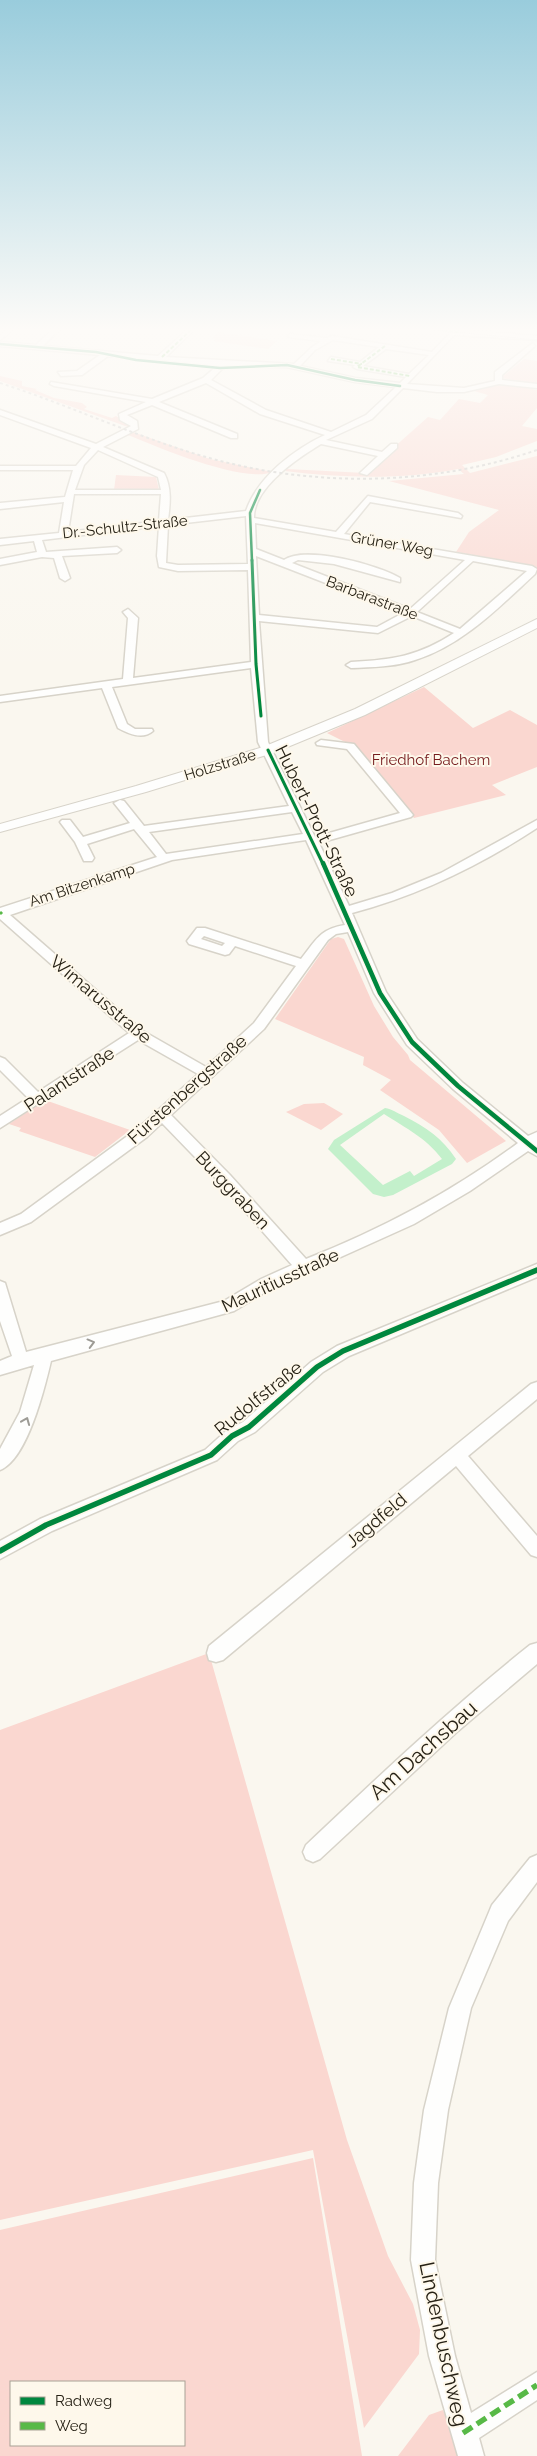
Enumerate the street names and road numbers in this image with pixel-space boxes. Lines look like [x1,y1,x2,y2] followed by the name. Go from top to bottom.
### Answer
[62,511,189,543] street label: Dr.-Schultz-Straße
[349,528,435,560] street label: Grüner Weg
[323,572,421,624] street label: Barbarastraße
[271,742,363,901] street label: Hubert-Prott-Straße
[182,746,258,784] street label: Holzstraße
[27,859,137,911] street label: Am Bitzenkamp
[46,950,156,1048] street label: Wimarusstraße
[123,1030,251,1148] street label: Fürstenbergstraße
[20,1042,118,1116] street label: Palantstraße
[191,1147,275,1233] street label: Burggraben
[218,1243,342,1316] street label: Mauritiusstraße
[210,1356,306,1440] street label: Rudolfstraße
[341,1489,411,1551] street label: Jagdfeld
[364,1695,482,1805] street label: Am Dachsbau
[414,2259,474,2429] street label: Lindenbuschweg

